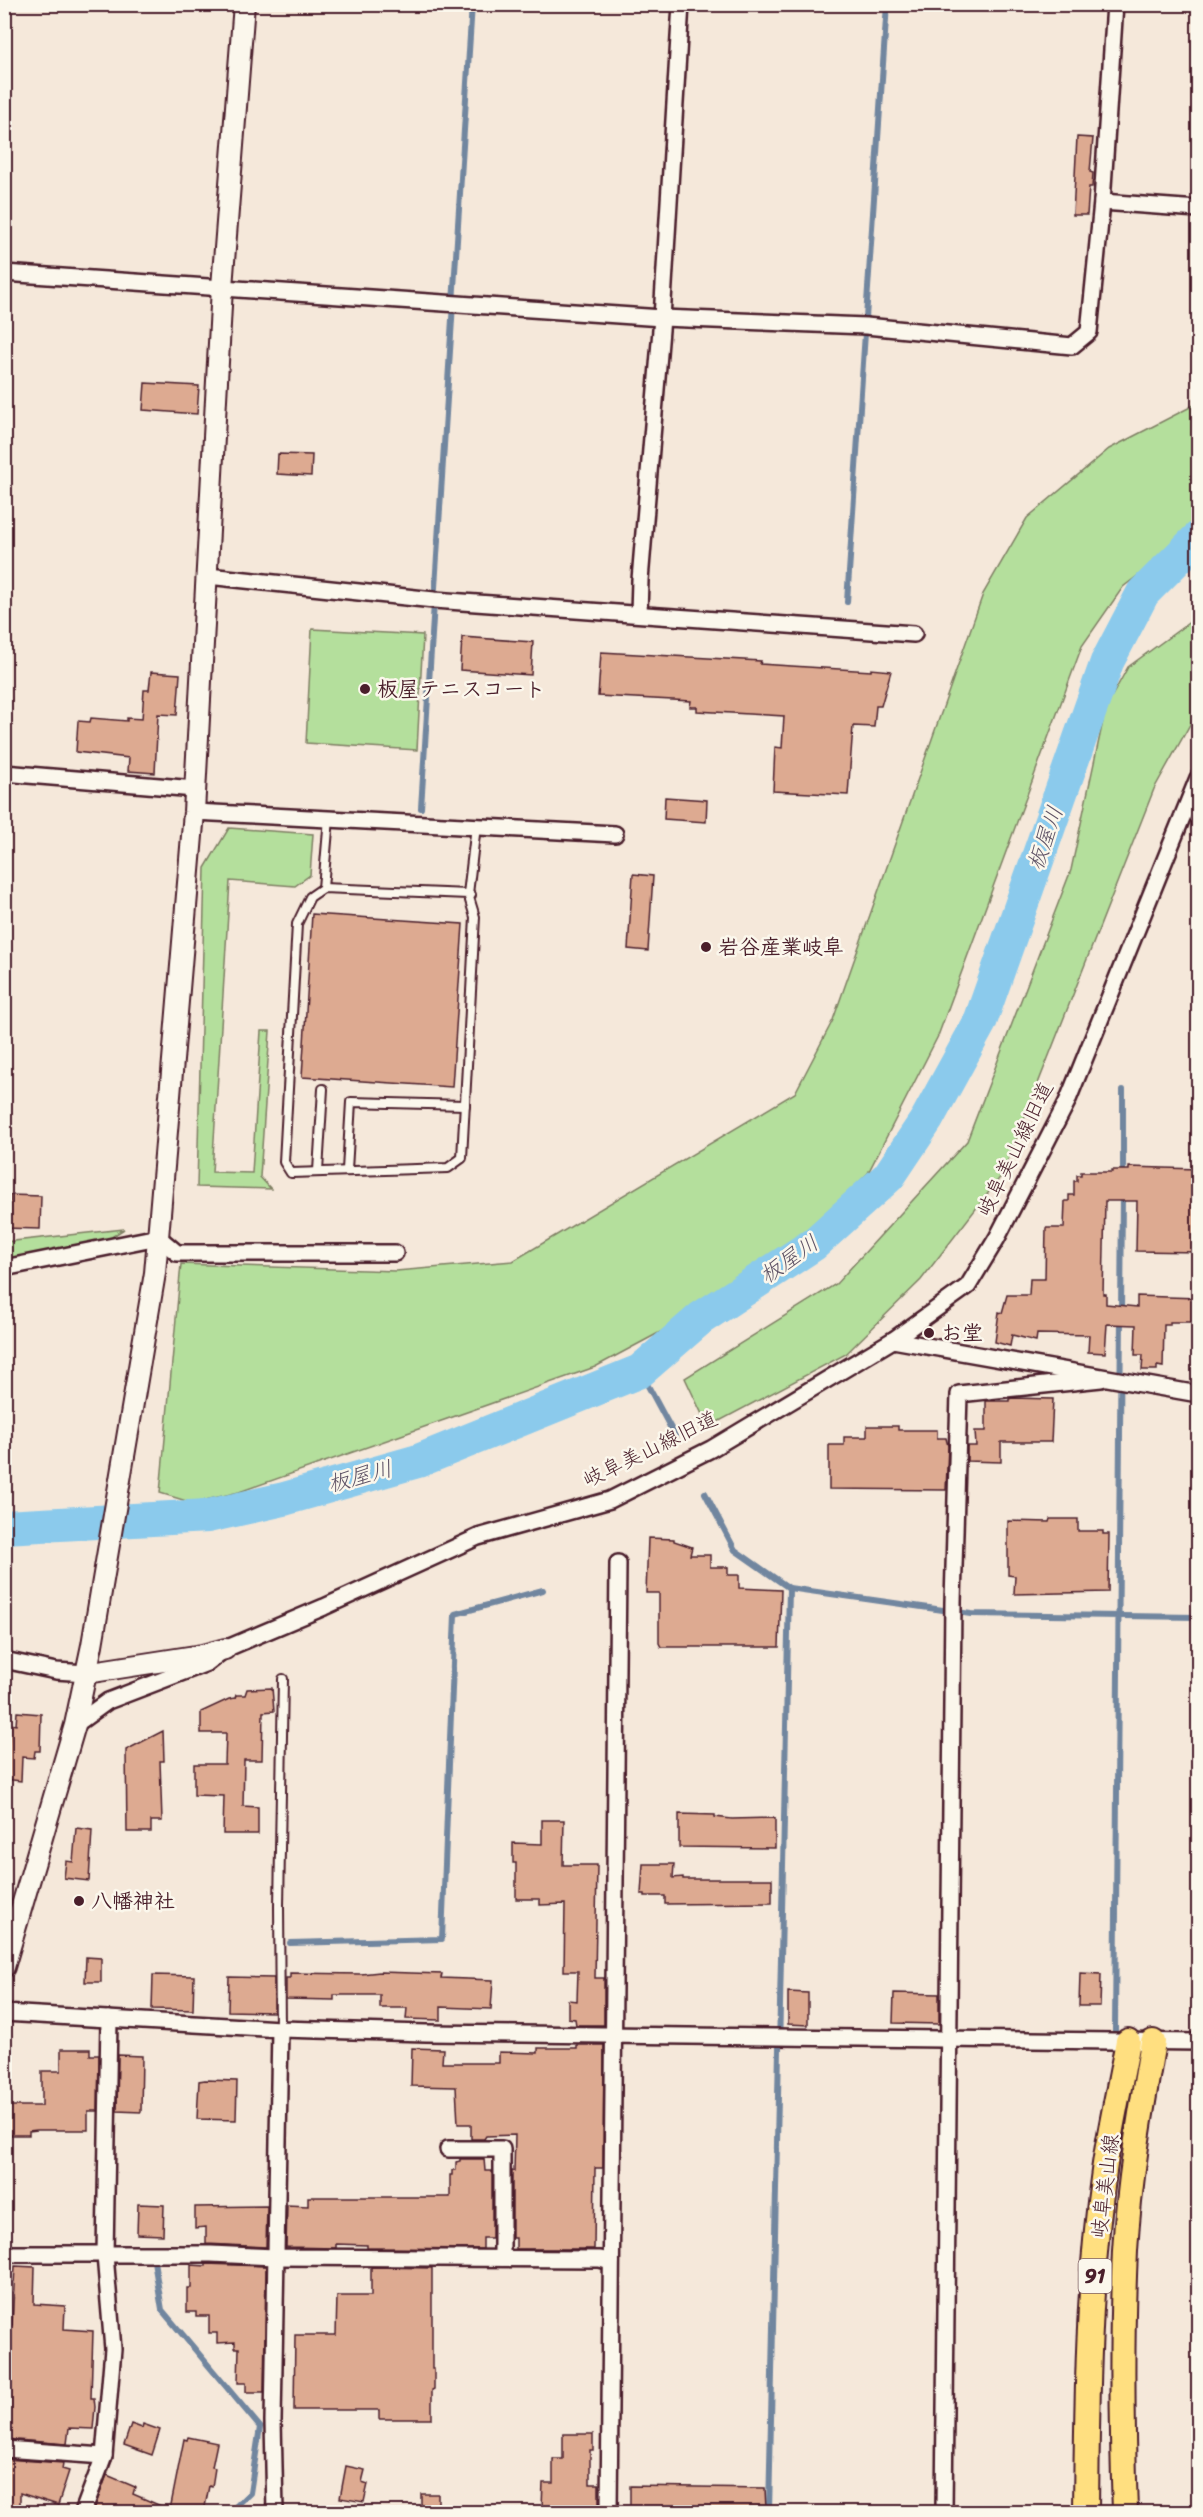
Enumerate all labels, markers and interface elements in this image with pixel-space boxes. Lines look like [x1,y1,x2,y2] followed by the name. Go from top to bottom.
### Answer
[377,670,545,708] place label: 板屋テニスコート
[358,682,372,696] marker: 板屋テニスコート
[1016,800,1074,876] water label: 板屋川
[718,928,844,966] place label: 岩谷産業岐阜
[699,940,713,954] marker: 岩谷産業岐阜
[966,1075,1064,1223] street label: 岐阜美山線旧道
[751,1224,827,1294] water label: 板屋川
[941,1314,983,1352] place label: お堂
[922,1326,936,1340] marker: お堂
[576,1400,724,1498] street label: 岐阜美山線旧道
[323,1449,397,1503] water label: 板屋川
[91,1882,175,1920] place label: 八幡神社
[72,1894,86,1908] marker: 八幡神社
[1080,2132,1130,2240] street label: 岐阜美山線
[1078,2259,1112,2293] road number: 91

